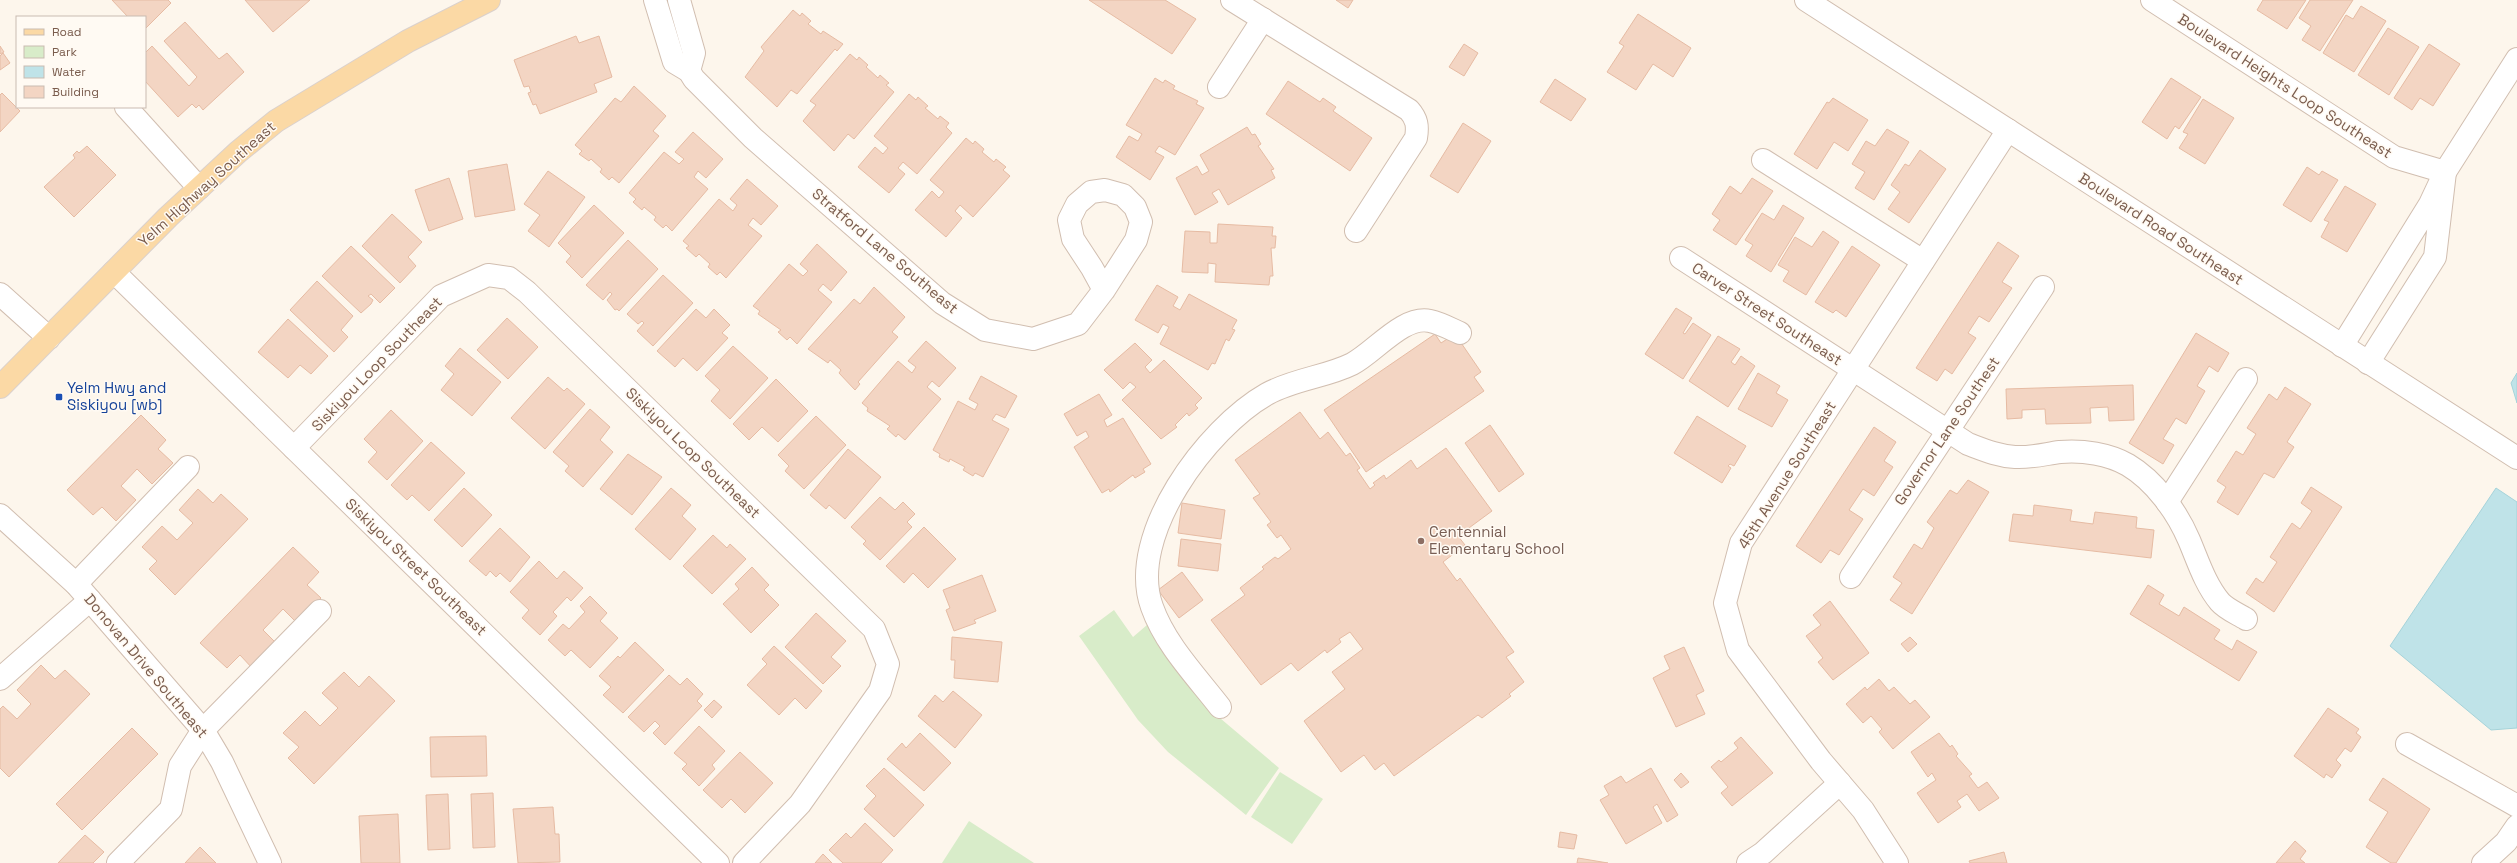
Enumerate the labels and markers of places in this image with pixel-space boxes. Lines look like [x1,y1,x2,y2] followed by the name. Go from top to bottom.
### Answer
[67,378,167,415] place label: Yelm Hwy and Siskiyou [wb]
[54,392,64,402] marker: Yelm Hwy and Siskiyou [wb]
[1429,522,1565,558] place label: Centennial Elementary School
[1416,536,1426,546] marker: Centennial Elementary School

